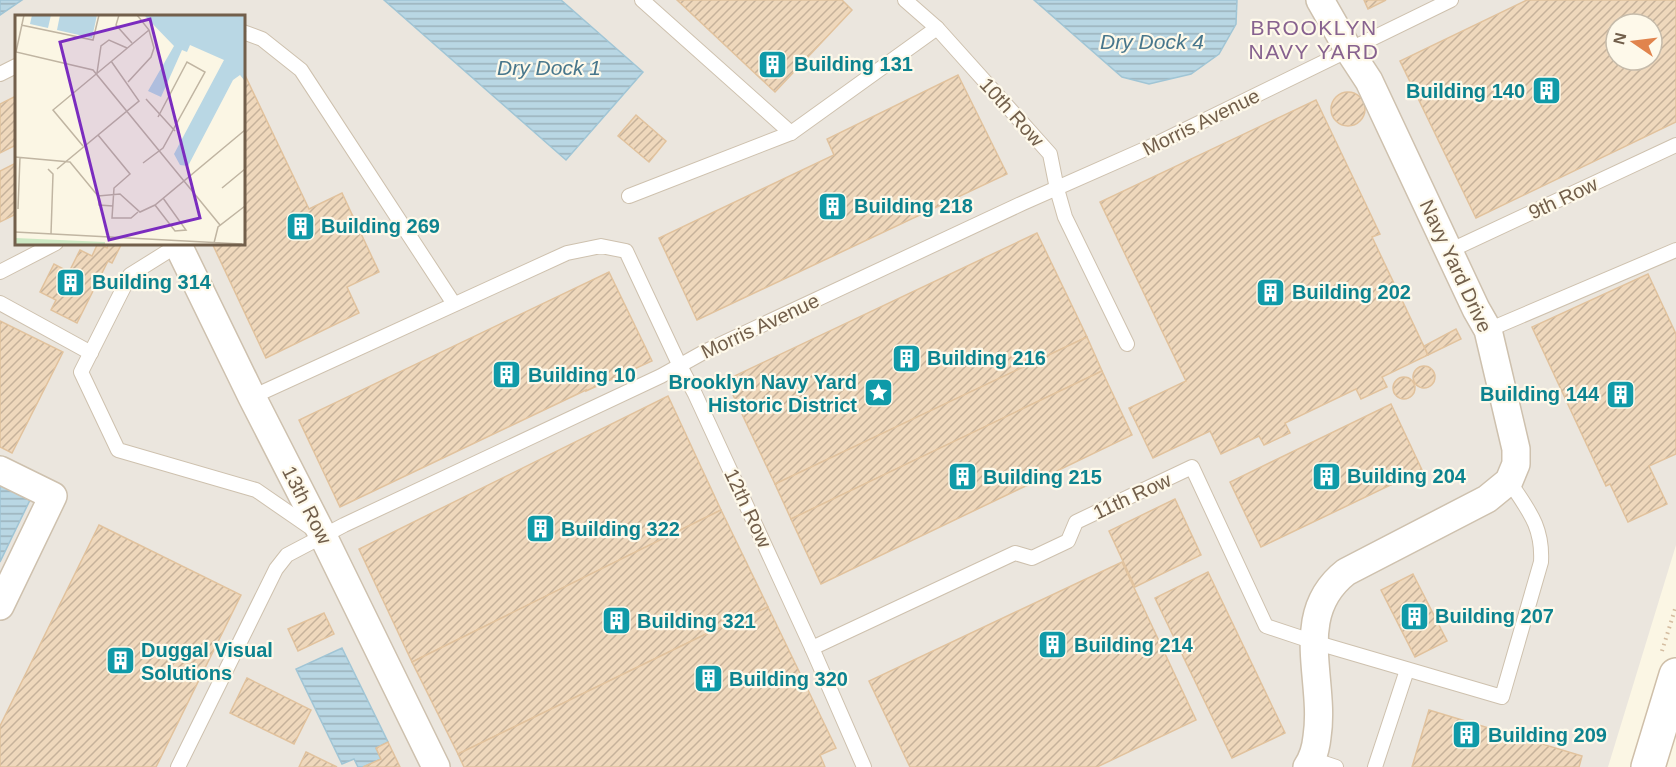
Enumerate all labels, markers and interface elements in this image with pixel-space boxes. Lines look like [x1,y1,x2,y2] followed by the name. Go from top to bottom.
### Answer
[1604,12,1664,72] north arrow
[15,15,244,244] inset map
[1249,16,1380,63] district label: BROOKLYN NAVY YARD
[1100,30,1204,53] water label: Dry Dock 4
[1610,31,1630,46] text: N
[757,48,789,80] building icon: Building 131
[794,53,913,75] place label: Building 131
[497,56,601,79] water label: Dry Dock 1
[976,73,1049,151] street label: 10th Row
[1530,75,1562,107] building icon: Building 140
[1406,80,1525,102] place label: Building 140
[1139,84,1263,160] street label: Morris Avenue
[1525,172,1601,223] street label: 9th Row
[817,190,849,222] building icon: Building 218
[854,195,973,217] place label: Building 218
[1416,196,1496,336] street label: Navy Yard Drive
[284,210,316,242] building icon: Building 269
[321,215,440,237] place label: Building 269
[55,266,87,298] building icon: Building 314
[92,271,212,293] place label: Building 314
[1255,276,1287,308] building icon: Building 202
[1292,281,1411,303] place label: Building 202
[698,289,822,363] street label: Morris Avenue
[890,342,922,374] building icon: Building 216
[927,347,1046,369] place label: Building 216
[491,359,523,391] building icon: Building 10
[528,364,636,386] place label: Building 10
[668,371,857,416] place label: Brooklyn Navy Yard Historic District
[862,377,894,409] place icon: Brooklyn Navy Yard Historic District
[1604,378,1636,410] building icon: Building 144
[1480,383,1600,405] place label: Building 144
[1310,460,1342,492] building icon: Building 204
[946,461,978,493] building icon: Building 215
[278,462,336,548] street label: 13th Row
[720,465,776,551] street label: 12th Row
[1347,465,1467,487] place label: Building 204
[983,466,1102,488] place label: Building 215
[1090,468,1175,524] street label: 11th Row
[524,513,556,545] building icon: Building 322
[561,518,680,540] place label: Building 322
[1398,600,1430,632] building icon: Building 207
[600,605,632,637] building icon: Building 321
[1435,605,1554,627] place label: Building 207
[637,610,756,632] place label: Building 321
[1037,629,1069,661] building icon: Building 214
[1074,634,1194,656] place label: Building 214
[141,639,273,684] place label: Duggal Visual Solutions
[104,645,136,677] building icon: Duggal Visual Solutions
[692,663,724,695] building icon: Building 320
[729,668,848,690] place label: Building 320
[1451,719,1483,751] building icon: Building 209
[1488,724,1607,746] place label: Building 209

